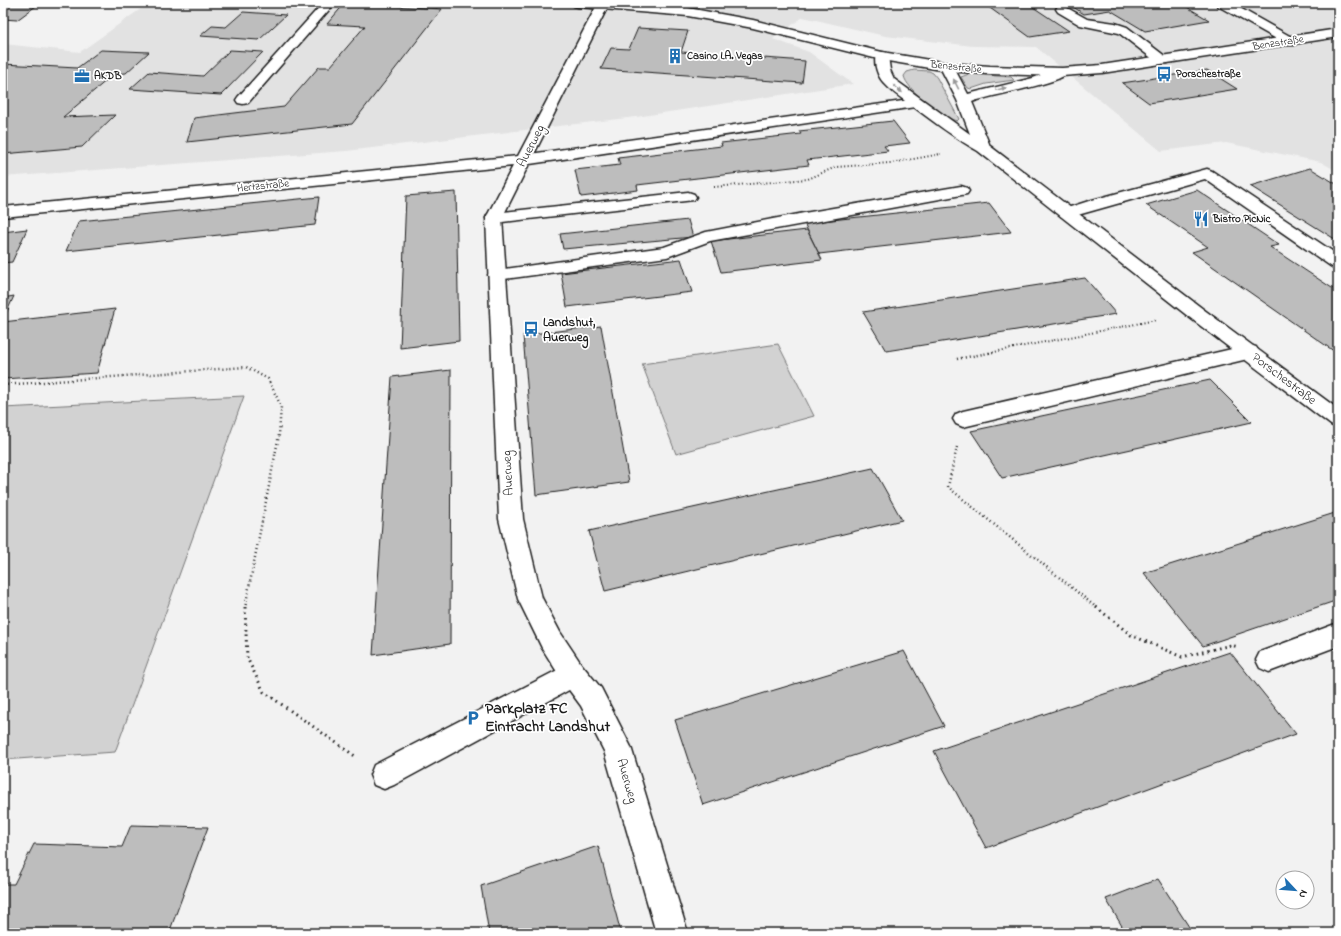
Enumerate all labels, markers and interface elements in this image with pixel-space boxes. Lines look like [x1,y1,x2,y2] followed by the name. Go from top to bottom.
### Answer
[1250,31,1305,55] street label: Benzstraße
[666,47,684,65] building icon: Casino LA. Vegas
[687,48,763,66] place label: Casino LA. Vegas
[928,56,983,78] street label: Benzstraße
[1155,65,1173,83] bus stop icon: Porschestraße
[1175,66,1242,82] place label: Porschestraße
[73,67,91,85] office icon: AKDB
[94,68,122,84] place label: AKDB
[952,78,959,90] one-way arrow
[894,84,903,93] one-way arrow
[995,85,1007,91] one-way arrow
[512,121,551,171] street label: Auerweg
[236,175,290,197] street label: Hertzstraße
[1192,210,1210,228] restaurant icon: Bistro PicNic
[1212,211,1272,227] place label: Bistro PicNic
[543,313,596,349] place label: Landshut, Auerweg
[522,320,540,338] bus stop icon: Landshut, Auerweg
[1248,348,1320,410] street label: Porschestraße
[497,450,520,496] street label: Auerweg
[485,697,611,739] place label: Parkplatz FC Eintracht Landshut
[464,709,482,727] parking icon: Parkplatz FC Eintracht Landshut
[611,757,642,806] street label: Auerweg
[1275,870,1315,910] north arrow
[1294,887,1312,901] text: N

